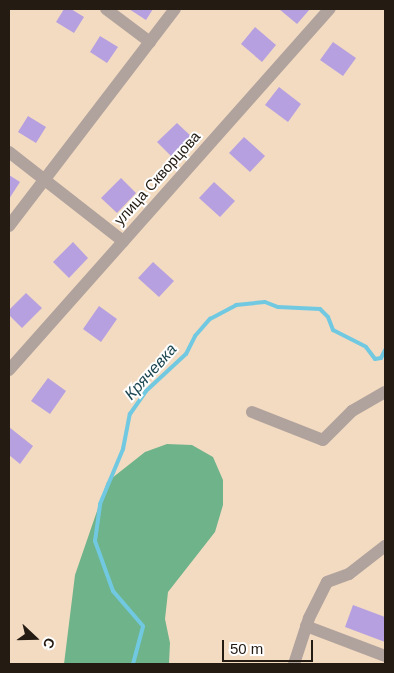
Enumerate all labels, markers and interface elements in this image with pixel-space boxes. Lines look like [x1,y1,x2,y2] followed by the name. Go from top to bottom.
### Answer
[110,127,204,229] street label: улица Скворцова
[121,340,181,404] water label: Крячевка
[10,613,60,663] north arrow
[224,630,315,662] scale bar
[40,636,58,651] text: С
[230,640,263,657] text: 50 m

